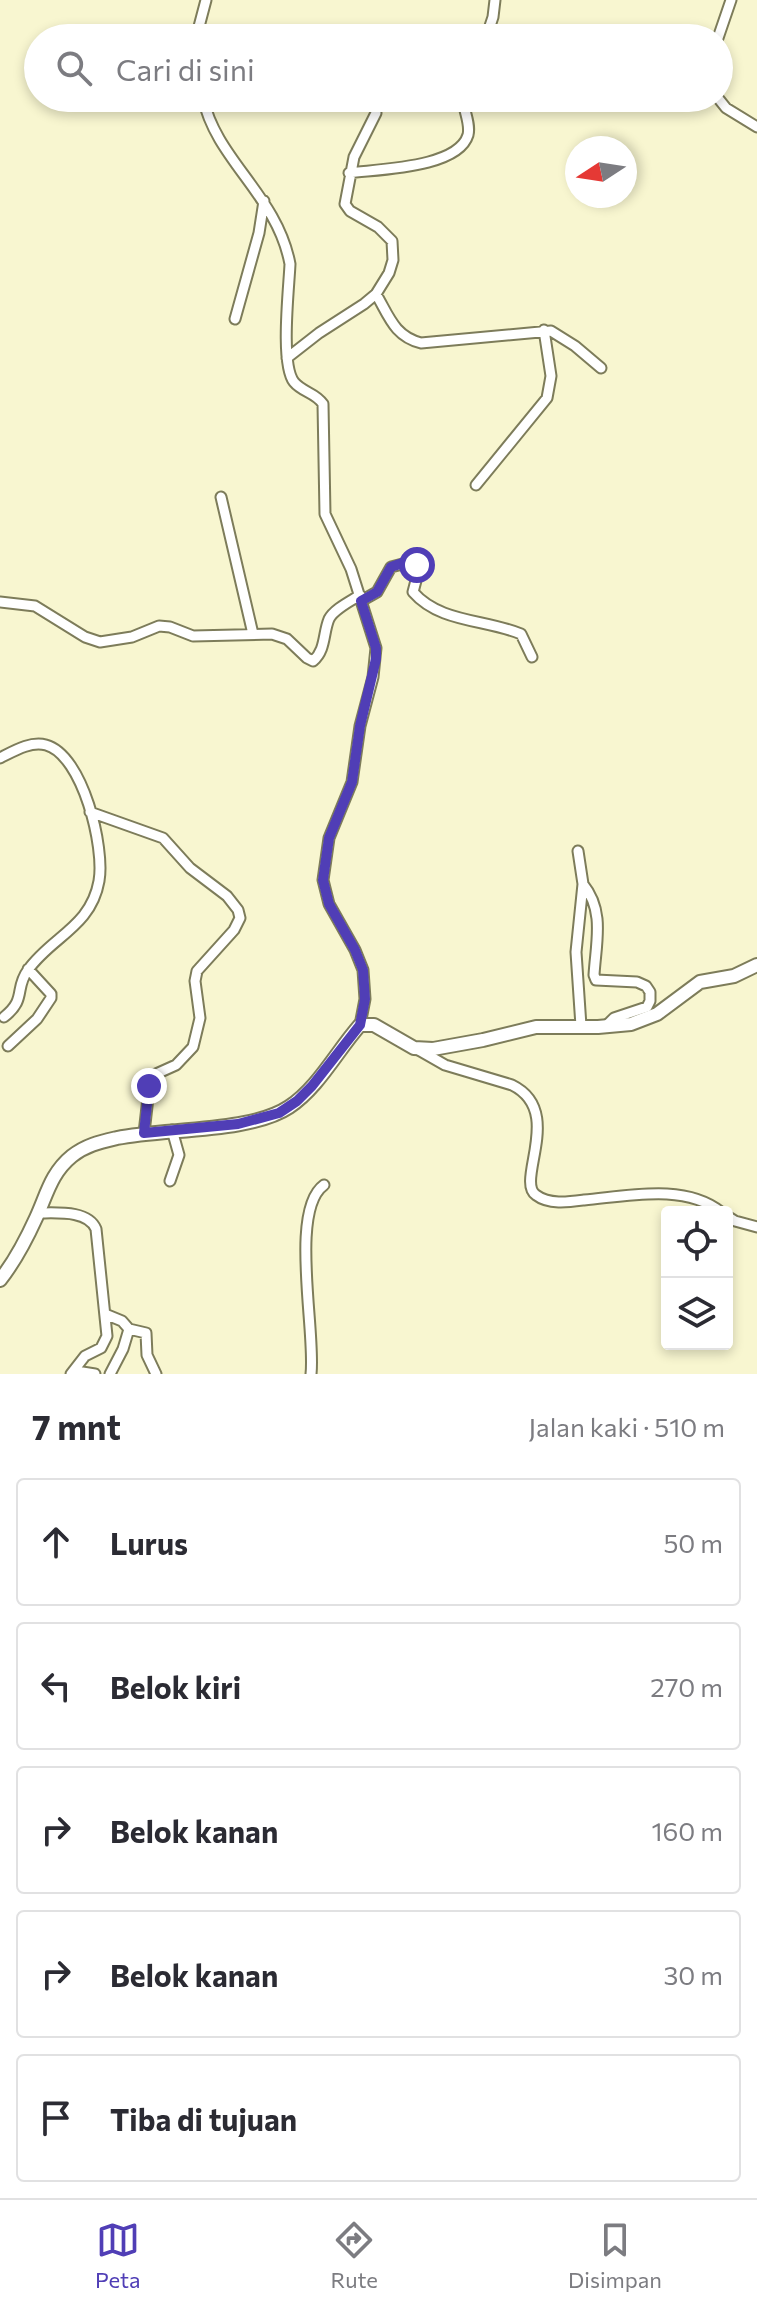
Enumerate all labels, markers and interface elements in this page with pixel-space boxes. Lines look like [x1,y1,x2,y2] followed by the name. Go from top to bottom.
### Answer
[24,24,733,112] search box
[52,46,96,90] icon: search
[116,50,255,87] text: Cari di sini
[565,136,637,208] north arrow
[399,547,435,583] route start
[131,1068,167,1104] route end
[661,1206,733,1350] map controls
[661,1206,733,1278] button: locate
[661,1278,733,1350] button: layers
[32,1405,121,1447] text: 7 mnt
[529,1411,725,1442] text: Jalan kaki · 510 m
[34,1520,78,1564] icon: ahead
[110,1524,188,1561] text: Lurus
[663,1527,723,1558] text: 50 m
[34,1664,78,1708] icon: left
[110,1668,241,1705] text: Belok kiri
[650,1671,723,1702] text: 270 m
[34,1808,78,1852] icon: right
[110,1812,278,1849] text: Belok kanan
[651,1815,723,1846] text: 160 m
[34,1952,78,1996] icon: right
[110,1956,278,1993] text: Belok kanan
[664,1959,723,1990] text: 30 m
[34,2096,78,2140] icon: arrive
[110,2100,297,2137] text: Tiba di tujuan
[95,2218,140,2293] tab: Peta
[331,2218,378,2293] tab: Rute
[568,2218,662,2293] tab: Disimpan

